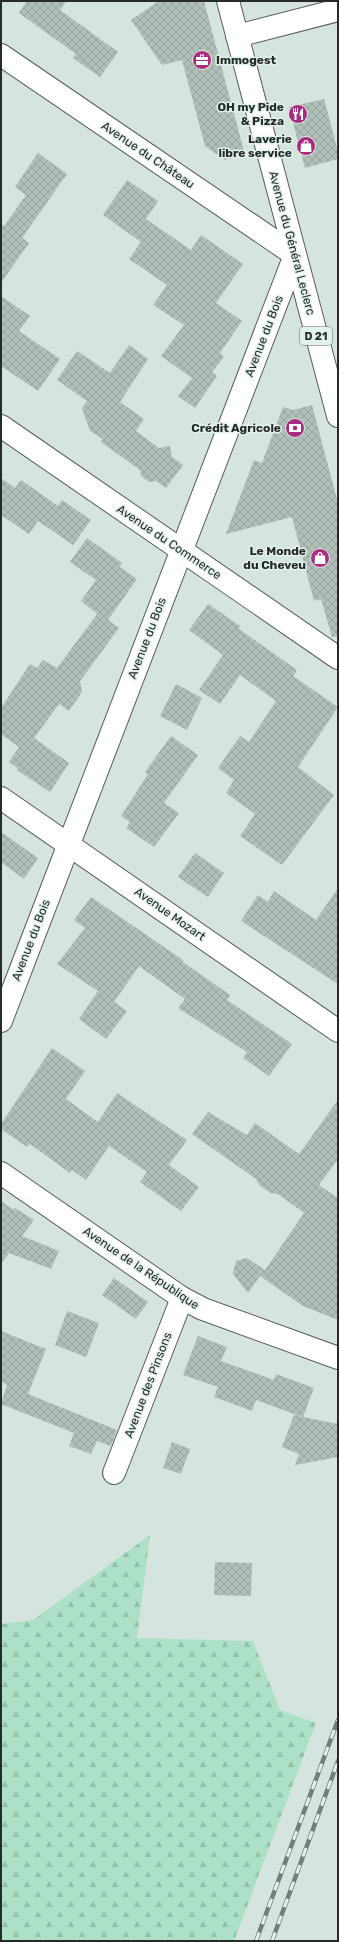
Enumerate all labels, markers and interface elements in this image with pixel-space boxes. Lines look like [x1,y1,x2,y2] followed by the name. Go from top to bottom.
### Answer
[191,49,213,71] office icon: Immogest
[216,53,277,67] place label: Immogest
[218,100,284,128] place label: OH my Pide & Pizza
[287,103,309,125] restaurant icon: OH my Pide & Pizza
[99,119,197,191] street label: Avenue du Château
[218,132,292,160] place label: Laverie libre service
[295,135,317,157] shop icon: Laverie libre service
[266,169,318,317] street label: Avenue du Général Leclerc
[242,293,286,379] street label: Avenue du Bois
[300,327,332,345] road number: D 21
[284,417,306,439] bank icon: Crédit Agricole
[191,421,281,435] place label: Crédit Agricole
[114,502,224,582] street label: Avenue du Commerce
[243,544,306,572] place label: Le Monde du Cheveu
[309,547,331,569] shop icon: Le Monde du Cheveu
[125,595,169,681] street label: Avenue du Bois
[132,884,208,944] street label: Avenue Mozart
[9,897,53,983] street label: Avenue du Bois
[80,1224,202,1312] street label: Avenue de la République
[121,1330,175,1440] street label: Avenue des Pinsons

